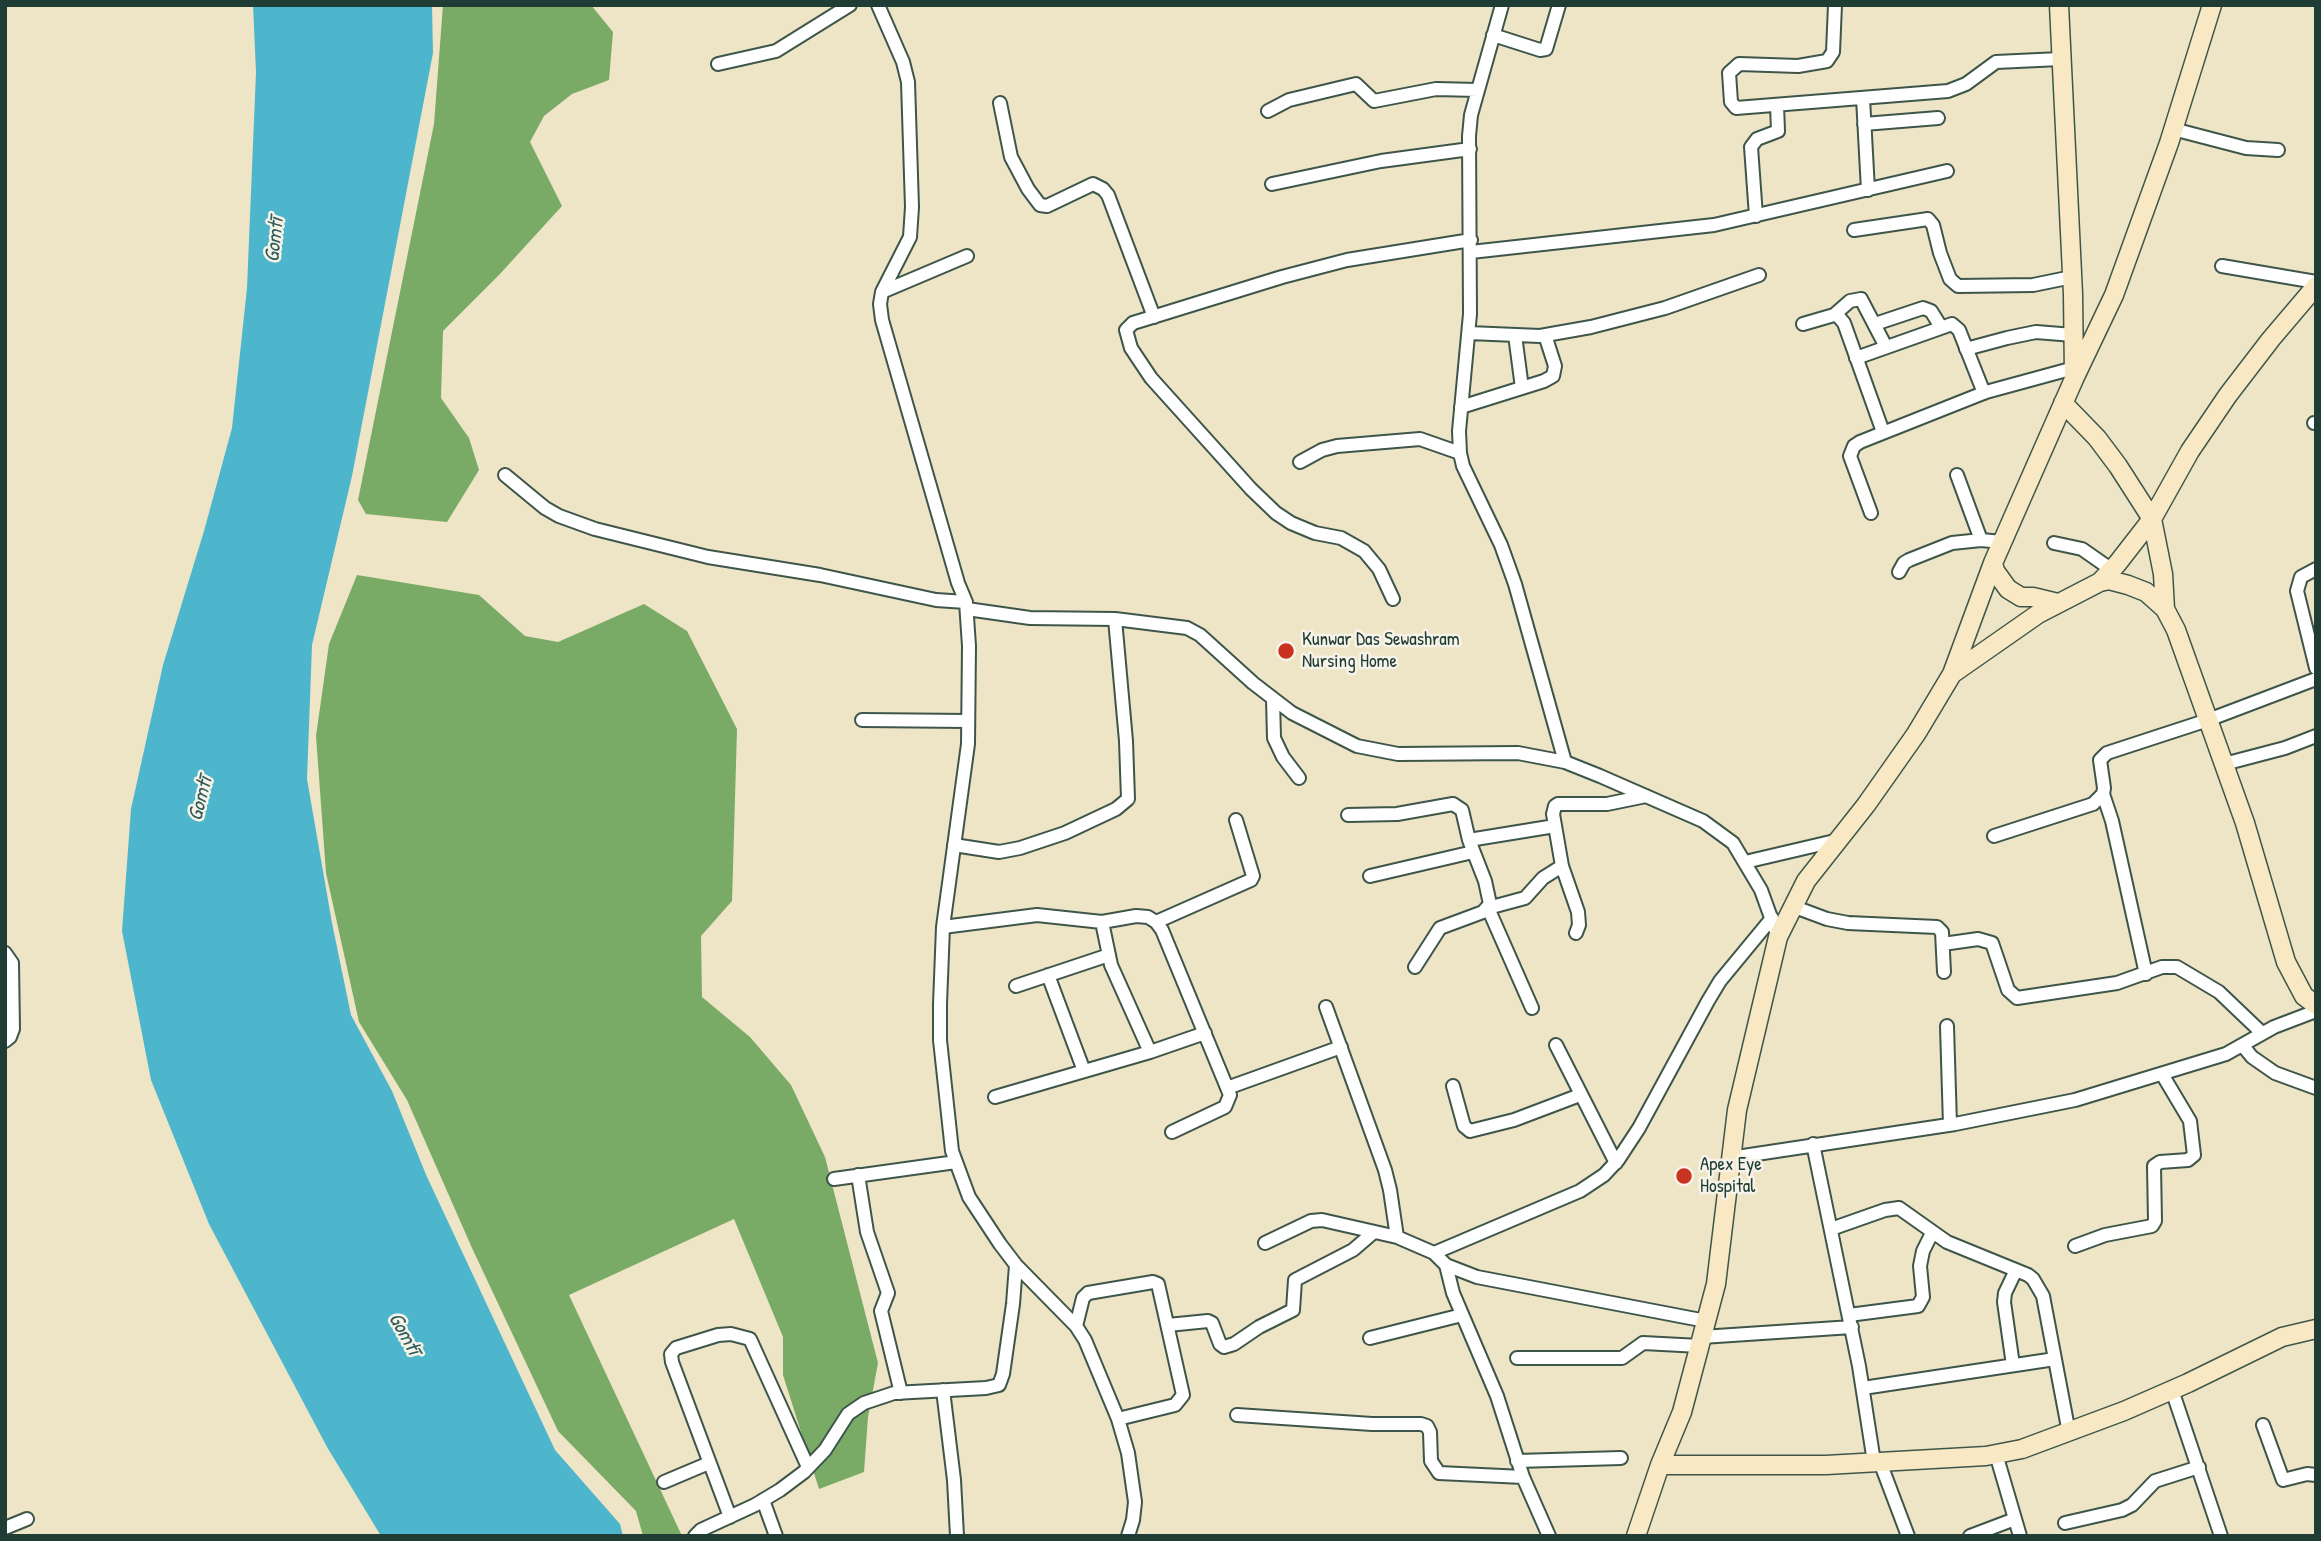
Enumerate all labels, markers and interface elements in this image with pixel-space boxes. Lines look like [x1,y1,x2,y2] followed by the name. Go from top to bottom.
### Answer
[260,216,290,264] water label: Gomtī
[1302,629,1460,673] place label: Kunwar Das Sewashram Nursing Home
[1276,641,1296,661] marker: Kunwar Das Sewashram Nursing Home
[183,774,219,824] water label: Gomtī
[1700,1154,1762,1198] place label: Apex Eye Hospital
[1674,1166,1694,1186] marker: Apex Eye Hospital
[382,1308,426,1360] water label: Gomtī

